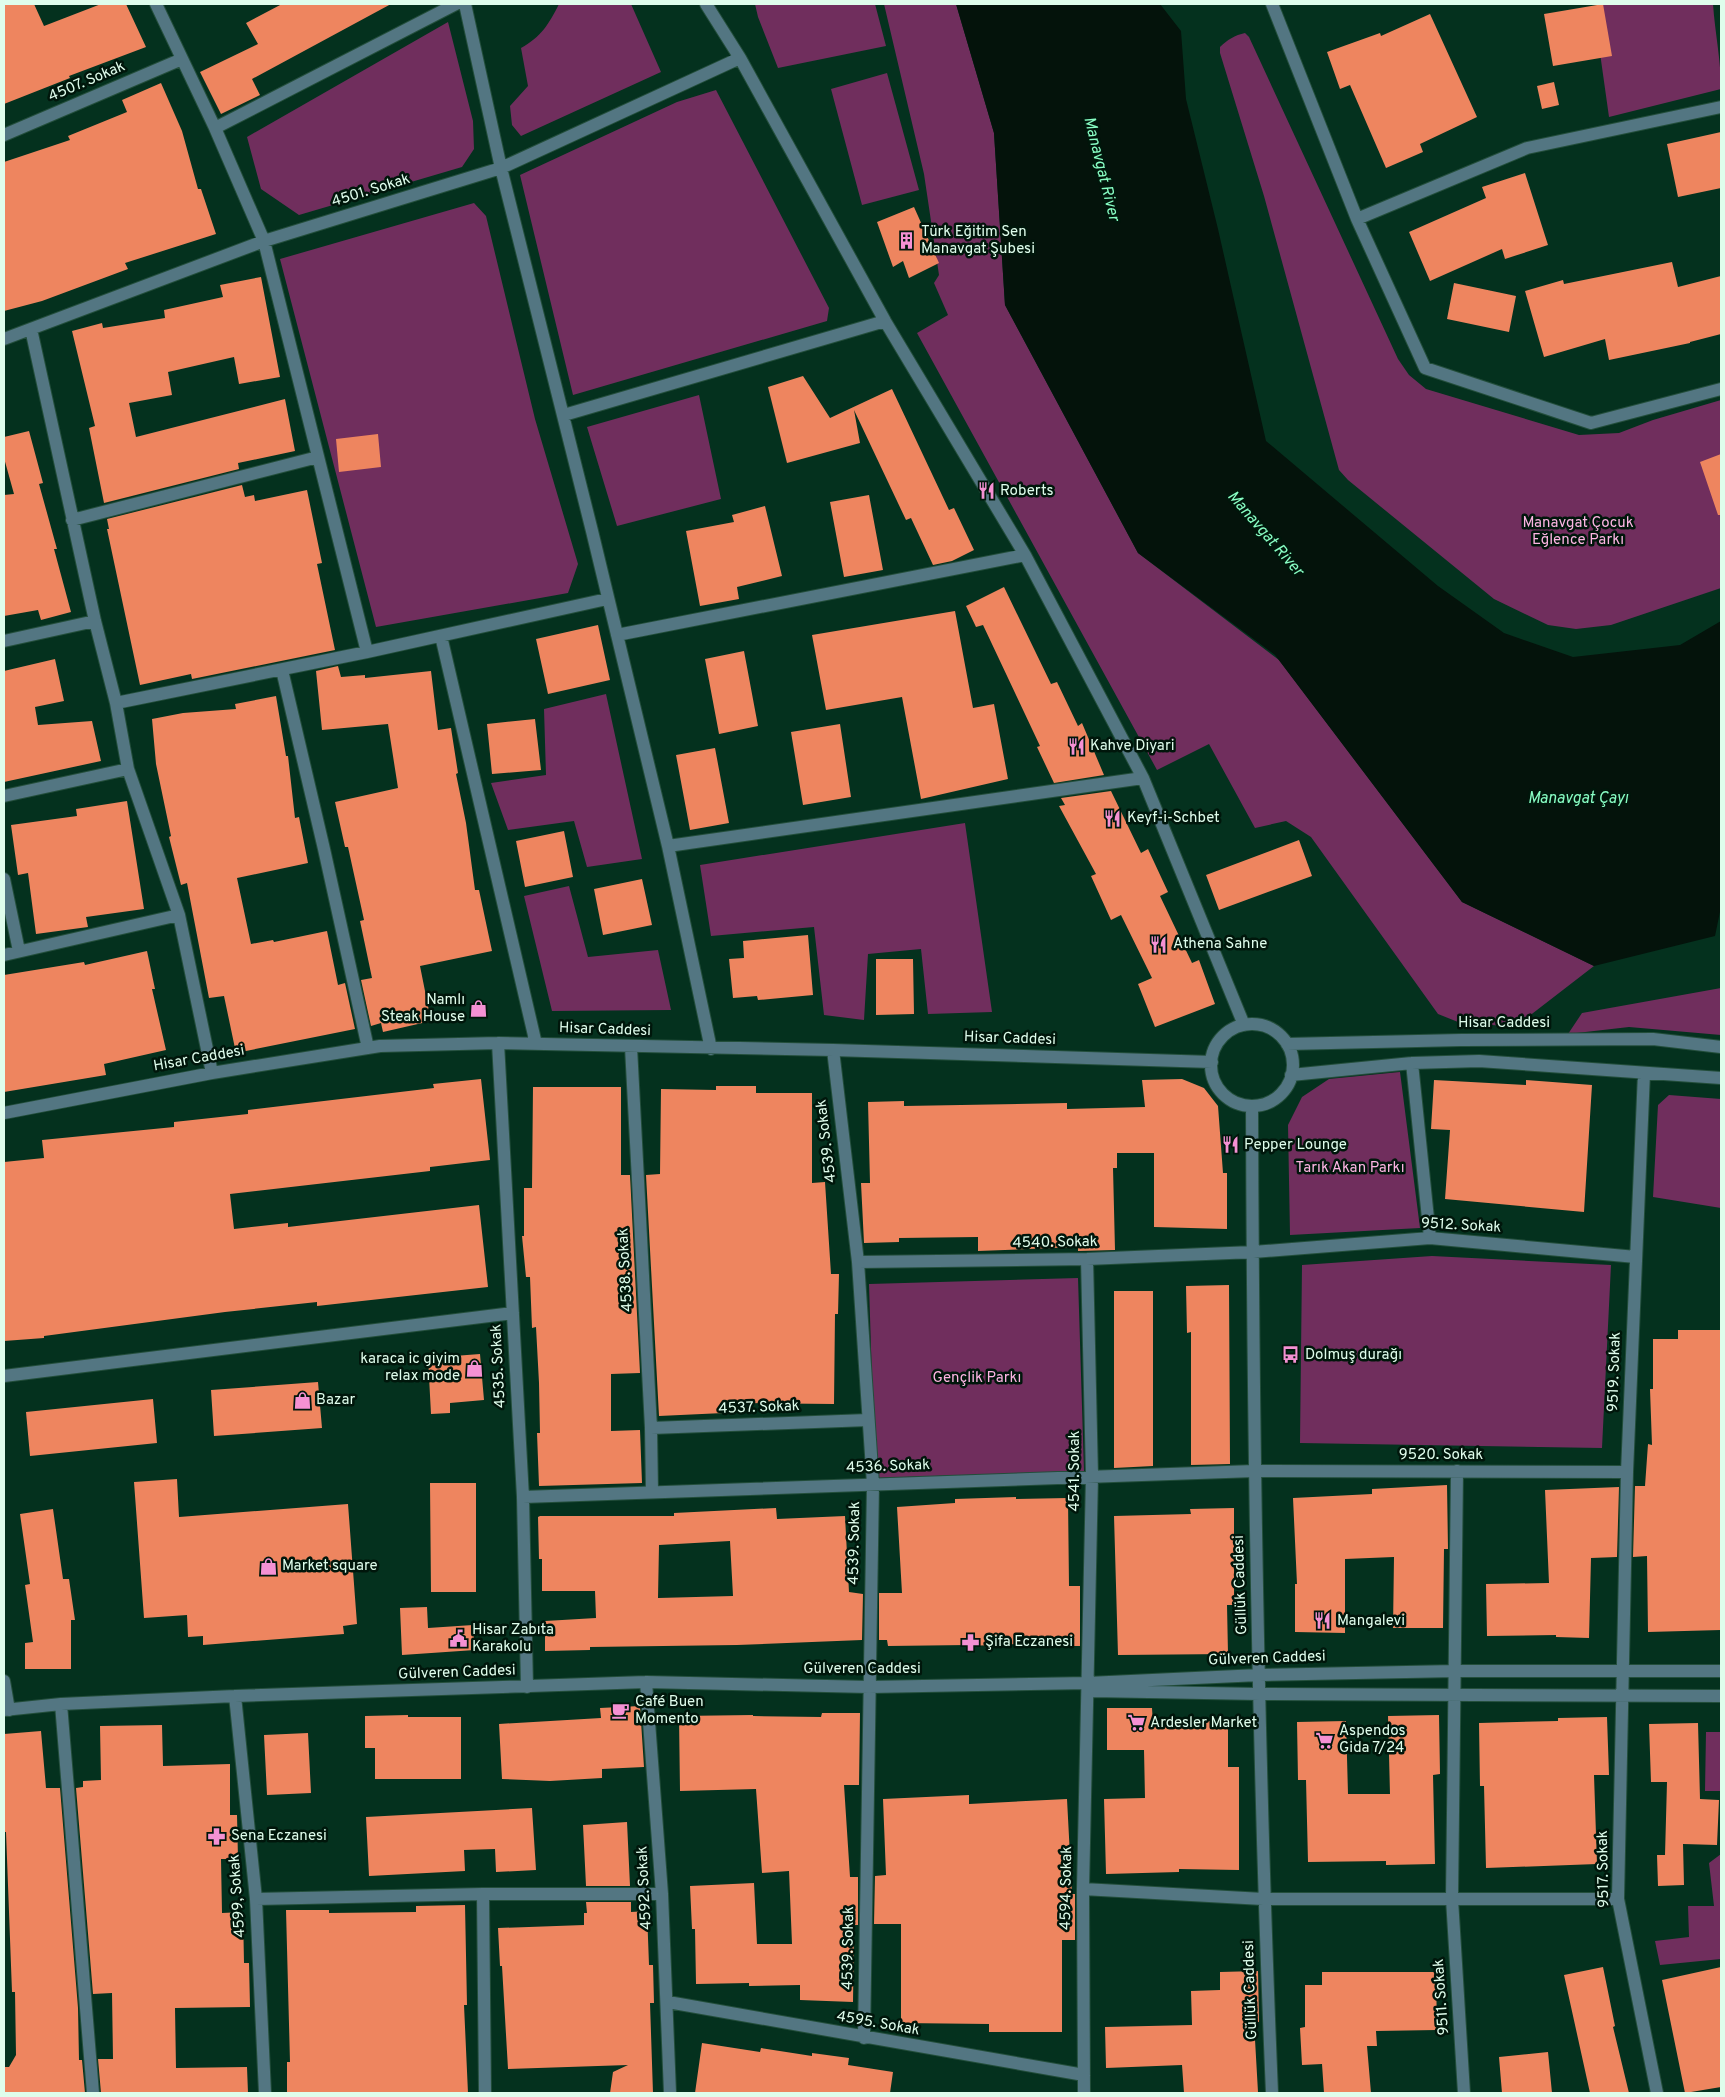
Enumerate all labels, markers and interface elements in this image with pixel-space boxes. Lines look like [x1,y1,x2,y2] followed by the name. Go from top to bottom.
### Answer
[46,57,128,107] street label: 4507. Sokak
[1078,115,1124,225] water label: Manavgat River
[329,170,413,212] street label: 4501. Sokak
[921,223,1035,259] place label: Türk Eğitim Sen Manavgat Şubesi
[897,231,917,251] building icon: Türk Eğitim Sen Manavgat Şubesi
[976,481,996,501] restaurant icon: Roberts
[1000,482,1054,501] place label: Roberts
[1222,487,1309,582] water label: Manavgat River
[1522,514,1634,550] park label: Manavgat Çocuk Eğlence Parkı
[1066,736,1086,756] restaurant icon: Kahve Diyari
[1090,737,1175,756] place label: Kahve Diyari
[1528,789,1629,809] water label: Manavgat Çayı
[1103,808,1123,828] restaurant icon: Keyf-i-Schbet
[1127,809,1220,828] place label: Keyf-i-Schbet
[1149,934,1169,954] restaurant icon: Athena Sahne
[1173,935,1267,954] place label: Athena Sahne
[381,991,465,1027] place label: Namlı Steak House
[469,999,489,1019] shop icon: Namlı Steak House
[1458,1014,1550,1033] street label: Hisar Caddesi
[559,1019,651,1041] street label: Hisar Caddesi
[964,1028,1056,1050] street label: Hisar Caddesi
[152,1042,246,1076] street label: Hisar Caddesi
[812,1098,842,1184] street label: 4539. Sokak
[1220,1135,1240,1155] restaurant icon: Pepper Lounge
[1244,1136,1347,1155] place label: Pepper Lounge
[1295,1159,1405,1178] park label: Tarık Akan Parkı
[1420,1214,1502,1238] street label: 9512. Sokak
[614,1227,638,1313] street label: 4538. Sokak
[1012,1233,1098,1253] street label: 4540. Sokak
[487,1323,511,1409] street label: 4535. Sokak
[1604,1332,1626,1412] street label: 9519. Sokak
[1281,1345,1301,1365] bus stop icon: Dolmuş durağı
[1305,1346,1402,1365] place label: Dolmuş durağı
[360,1350,460,1386] place label: karaca ic giyim relax mode
[464,1358,484,1378] shop icon: karaca ic giyim relax mode
[933,1369,1021,1388] park label: Gençlik Parkı
[292,1390,312,1410] shop icon: Bazar
[316,1391,356,1410] place label: Bazar
[718,1397,800,1419] street label: 4537. Sokak
[1066,1430,1085,1512] street label: 4541. Sokak
[1399,1446,1483,1465] street label: 9520. Sokak
[846,1456,930,1478] street label: 4536. Sokak
[845,1501,865,1585] street label: 4539. Sokak
[1230,1535,1252,1635] street label: Güllük Caddesi
[258,1556,278,1576] shop icon: Market square
[282,1557,378,1576] place label: Market square
[1313,1611,1333,1631] restaurant icon: Mangalevi
[1337,1612,1405,1631] place label: Mangalevi
[472,1621,554,1657] place label: Hisar Zabıta Karakolu
[448,1629,468,1649] public building icon: Hisar Zabıta Karakolu
[961,1632,981,1652] pharmacy icon: Şifa Eczanesi
[985,1633,1073,1652] place label: Şifa Eczanesi
[1208,1647,1326,1671] street label: Gülveren Caddesi
[803,1660,921,1679] street label: Gülveren Caddesi
[398,1661,516,1685] street label: Gülveren Caddesi
[635,1693,704,1729] place label: Café Buen Momento
[611,1701,631,1721] cafe icon: Café Buen Momento
[1126,1713,1146,1733] supermarket icon: Ardesler Market
[1150,1714,1257,1733] place label: Ardesler Market
[1339,1722,1405,1758] place label: Aspendos Gida 7/24
[1315,1730,1335,1750] supermarket icon: Aspendos Gida 7/24
[207,1826,227,1846] pharmacy icon: Sena Eczanesi
[231,1827,327,1846] place label: Sena Eczanesi
[1594,1830,1614,1908] street label: 9517. Sokak
[633,1846,657,1930] street label: 4592. Sokak
[1057,1846,1077,1930] street label: 4594. Sokak
[226,1853,250,1938] street label: 4599, Sokak
[839,1906,859,1990] street label: 4539. Sokak
[1240,1940,1262,2040] street label: Güllük Caddesi
[1430,1958,1454,2036] street label: 9511. Sokak
[835,2007,921,2041] street label: 4595. Sokak

